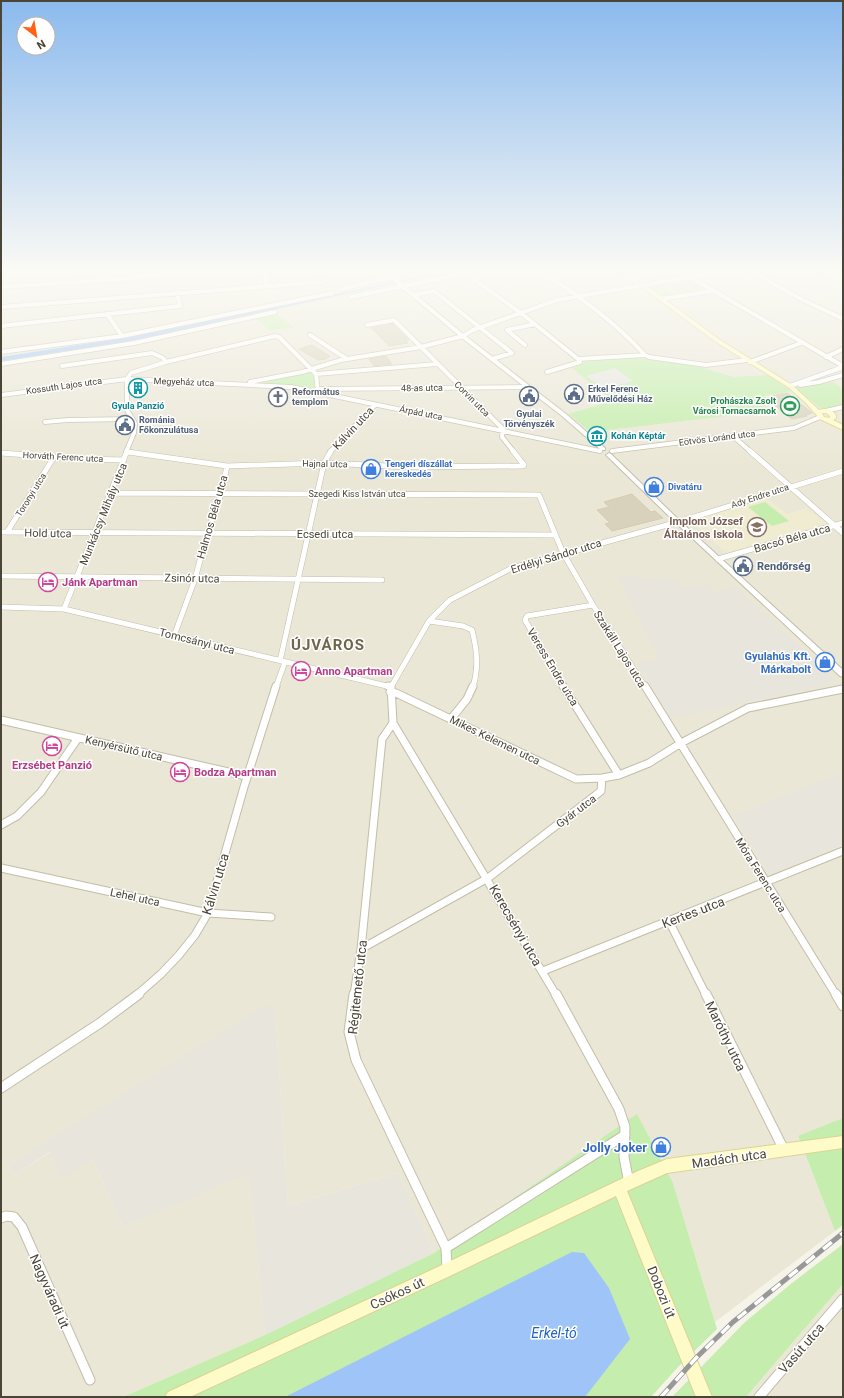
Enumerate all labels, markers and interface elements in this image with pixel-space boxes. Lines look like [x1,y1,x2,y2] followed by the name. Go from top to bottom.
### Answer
[16,16,56,56] north arrow
[34,37,48,52] text: N
[25,376,103,396] street label: Kossuth Lajos utca
[153,376,215,388] street label: Megyeház utca
[127,377,149,399] building icon: Gyula Panzió
[452,379,492,419] street label: Corvin utca
[401,383,443,393] street label: 48-as utca
[563,383,585,405] public building icon: Erkel Ferenc Művelődési Ház
[588,384,653,404] place label: Erkel Ferenc Művelődési Ház
[518,385,540,407] public building icon: Gyulai Törvényszék
[267,386,289,408] church icon: Református templom
[292,387,340,407] place label: Református templom
[779,395,801,417] sports icon: Prohászka Zsolt Városi Tornacsarnok
[693,396,776,416] place label: Prohászka Zsolt Városi Tornacsarnok
[112,401,164,411] place label: Gyula Panzió
[399,403,444,422] street label: Árpád utca
[330,404,376,452] street label: Kálvin utca
[503,409,555,429] place label: Gyulai Törvényszék
[114,414,136,436] public building icon: Románia Főkonzulátusa
[139,415,198,435] place label: Románia Főkonzulátusa
[586,425,608,447] museum icon: Kohán Képtár
[678,428,756,448] street label: Eötvös Loránd utca
[611,431,666,441] place label: Kohán Képtár
[22,450,104,464] street label: Horváth Ferenc utca
[360,458,382,480] shop icon: Tengeri díszállat kereskedés
[302,459,348,469] street label: Hajnal utca
[385,459,452,479] place label: Tengeri díszállat kereskedés
[77,461,130,567] street label: Munkácsy Mihály utca
[14,471,48,519] street label: Toronyi utca
[194,474,231,560] street label: Halmos Béla utca
[643,476,665,498] shop icon: Divatáru
[668,482,702,492] place label: Divatáru
[730,482,790,510] street label: Ady Endre utca
[308,489,406,499] street label: Szegedi Kiss István utca
[664,515,743,541] place label: Implom József Általános Iskola
[746,516,768,538] school or university icon: Implom József Általános Iskola
[752,521,832,556] street label: Bacsó Béla utca
[24,527,72,540] street label: Hold utca
[297,528,353,541] street label: Ecsedi utca
[509,536,603,576] street label: Erdélyi Sándor utca
[732,555,754,577] public building icon: Rendőrség
[757,560,810,573] place label: Rendőrség
[37,571,59,593] hotel icon: Jánk Apartman
[164,572,220,585] street label: Zsinór utca
[62,576,138,589] place label: Jánk Apartman
[591,608,648,690] street label: Szakáll Lajos utca
[158,626,236,657] street label: Tomcsányi utca
[524,626,581,708] street label: Veress Endre utca
[291,636,365,654] district label: ÚJVÁROS
[744,650,811,676] place label: Gyulahús Kft. Márkabolt
[814,651,836,673] shop icon: Gyulahús Kft. Márkabolt
[290,660,312,682] hotel icon: Anno Apartman
[315,665,392,678] place label: Anno Apartman
[448,713,542,768] street label: Mikes Kelemen utca
[84,733,164,764] street label: Kenyérsütő utca
[41,735,63,757] hotel icon: Erzsébet Panzió
[12,759,92,772] place label: Erzsébet Panzió
[169,761,191,783] hotel icon: Bodza Apartman
[194,766,277,779] place label: Bodza Apartman
[554,792,599,831] street label: Gyár utca
[732,836,789,915] street label: Móra Ferenc utca
[199,852,232,917] street label: Kálvin utca
[486,882,545,969] street label: Kerecsényi utca
[109,886,161,909] street label: Lehel utca
[660,894,727,931] street label: Kertes utca
[345,939,370,1035] street label: Régitemető utca
[702,999,749,1074] street label: Maróthy utca
[650,1136,672,1158] shop icon: Jolly Joker
[583,1140,647,1155] place label: Jolly Joker
[691,1146,767,1171] street label: Madách utca
[27,1252,73,1331] street label: Nagyváradi út
[644,1264,679,1320] street label: Dobozi út
[368,1274,427,1312] street label: Csókos út
[775,1320,827,1377] street label: Vasút utca
[531,1325,577,1341] water label: Erkel-tó

